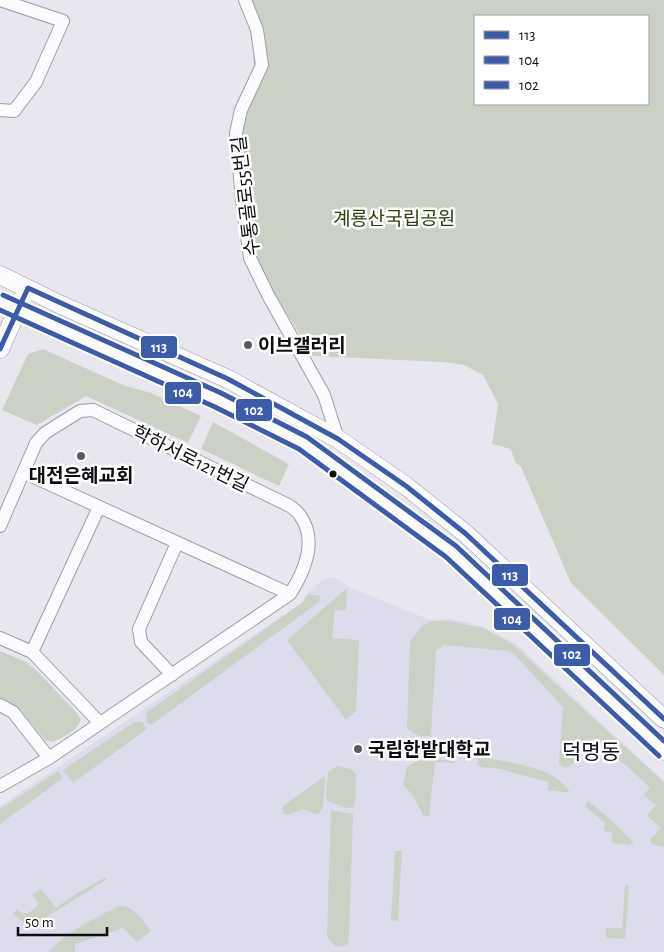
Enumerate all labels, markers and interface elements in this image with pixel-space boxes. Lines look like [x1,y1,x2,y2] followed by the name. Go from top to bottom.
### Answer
[474,15,649,105] legend
[519,28,536,43] text: 113
[519,53,539,68] text: 104
[519,78,539,93] text: 102
[229,135,263,257] street label: 수통골로55번길
[333,209,455,229] park label: 계룡산국립공원
[140,335,178,359] line badge: 113
[258,336,345,356] place label: 이브갤러리
[242,339,254,351] marker: 이브갤러리
[151,341,167,355] text: 113
[164,381,202,405] line badge: 104
[173,386,193,400] text: 104
[235,398,273,422] line badge: 102
[245,404,264,418] text: 102
[129,422,252,496] street label: 학하서로121번길
[75,450,87,462] marker: 대전은혜교회
[29,466,133,486] place label: 대전은혜교회
[328,469,338,479] unlabelled marker
[491,563,529,587] line badge: 113
[502,569,518,583] text: 113
[493,607,531,631] line badge: 104
[502,613,522,627] text: 104
[553,643,591,667] line badge: 102
[563,648,582,662] text: 102
[368,739,490,760] place label: 국립한밭대학교
[562,741,620,763] district label: 덕명동
[352,743,364,755] marker: 국립한밭대학교
[18,904,106,936] scale bar
[25,915,54,930] text: 50 m

